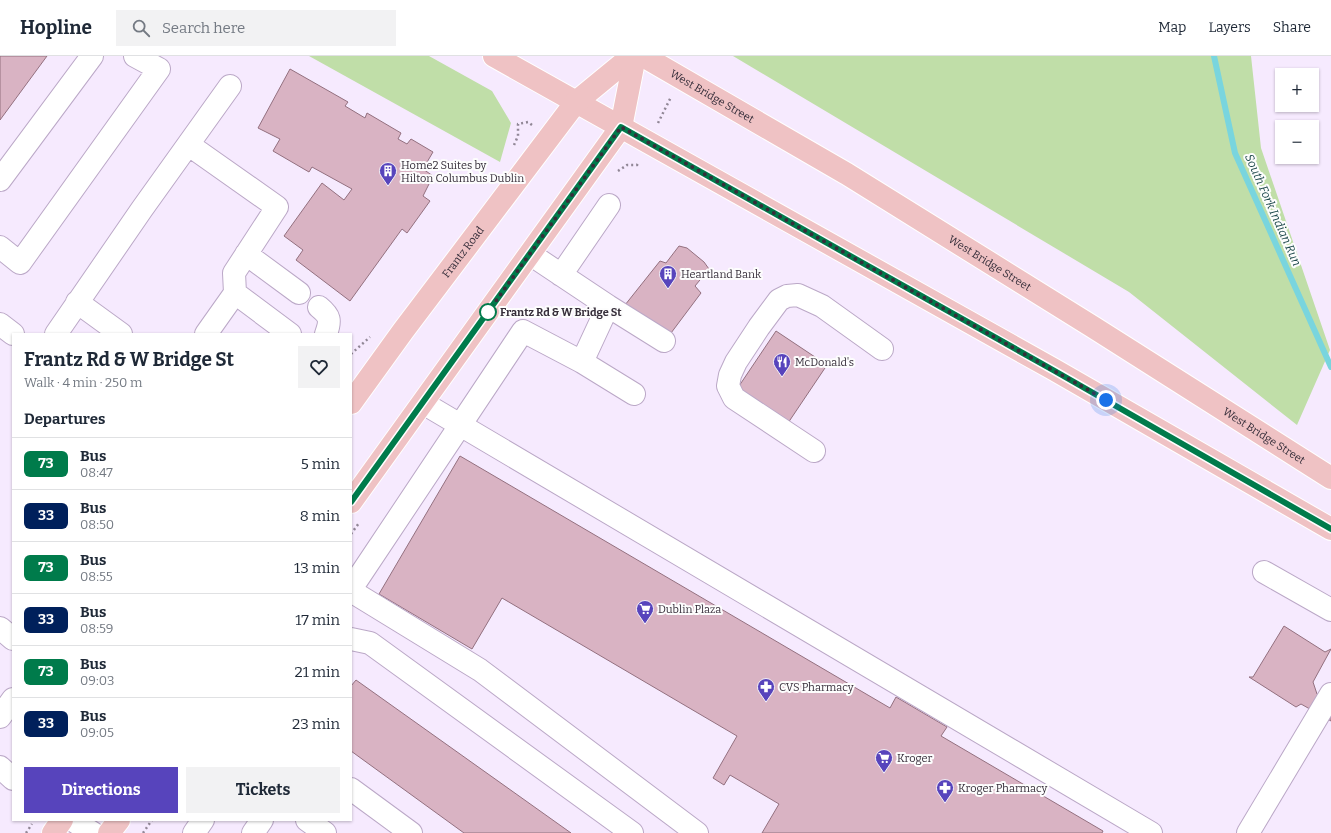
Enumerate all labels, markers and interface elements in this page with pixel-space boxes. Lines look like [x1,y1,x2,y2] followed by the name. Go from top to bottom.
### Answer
[116,10,396,46] search box
[20,16,92,39] text: Hopline
[130,17,152,39] icon: search
[162,19,245,37] text: Search here
[1158,19,1186,36] text: Map
[1208,19,1251,36] text: Layers
[1273,19,1311,36] text: Share
[668,67,756,126] street label: West Bridge Street
[1275,68,1319,164] map controls
[1275,68,1319,112] button: +
[1275,120,1319,164] button: −
[1242,152,1304,268] water label: South Fork Indian Run
[401,159,524,185] place label: Home2 Suites by Hilton Columbus Dublin
[378,161,398,186] building icon: Home2 Suites by Hilton Columbus Dublin
[440,224,487,280] street label: Frantz Road
[946,233,1033,294] street label: West Bridge Street
[658,264,678,289] building icon: Heartland Bank
[681,268,762,281] place label: Heartland Bank
[479,303,497,321] marker: Frantz Rd & W Bridge St
[500,306,622,319] place label: Frantz Rd & W Bridge St
[298,346,340,388] button: heart
[24,348,234,371] text: Frantz Rd & W Bridge St
[772,352,792,377] restaurant icon: McDonald's
[795,356,854,369] place label: McDonald's
[24,375,142,390] text: Walk · 4 min · 250 m
[1096,390,1116,410] your location
[1220,405,1307,467] street label: West Bridge Street
[24,410,105,428] text: Departures
[80,447,106,465] text: Bus
[38,455,54,472] text: 73
[301,455,340,473] text: 5 min
[80,465,113,480] text: 08:47
[80,499,106,517] text: Bus
[38,507,54,524] text: 33
[300,507,340,525] text: 8 min
[80,517,114,532] text: 08:50
[80,551,106,569] text: Bus
[38,559,54,576] text: 73
[294,559,340,577] text: 13 min
[80,569,113,584] text: 08:55
[635,599,655,624] supermarket icon: Dublin Plaza
[80,603,106,621] text: Bus
[658,603,721,616] place label: Dublin Plaza
[38,611,54,628] text: 33
[295,611,340,629] text: 17 min
[80,621,113,636] text: 08:59
[80,655,106,673] text: Bus
[38,663,54,680] text: 73
[294,663,340,681] text: 21 min
[80,673,114,688] text: 09:03
[756,677,776,702] pharmacy icon: CVS Pharmacy
[779,681,854,694] place label: CVS Pharmacy
[80,707,106,725] text: Bus
[38,715,54,732] text: 33
[292,715,340,733] text: 23 min
[80,725,114,740] text: 09:05
[874,748,894,773] supermarket icon: Kroger
[897,752,933,765] place label: Kroger
[24,767,178,813] button: Directions
[186,767,340,813] button: Tickets
[935,778,955,803] pharmacy icon: Kroger Pharmacy
[958,782,1048,795] place label: Kroger Pharmacy

